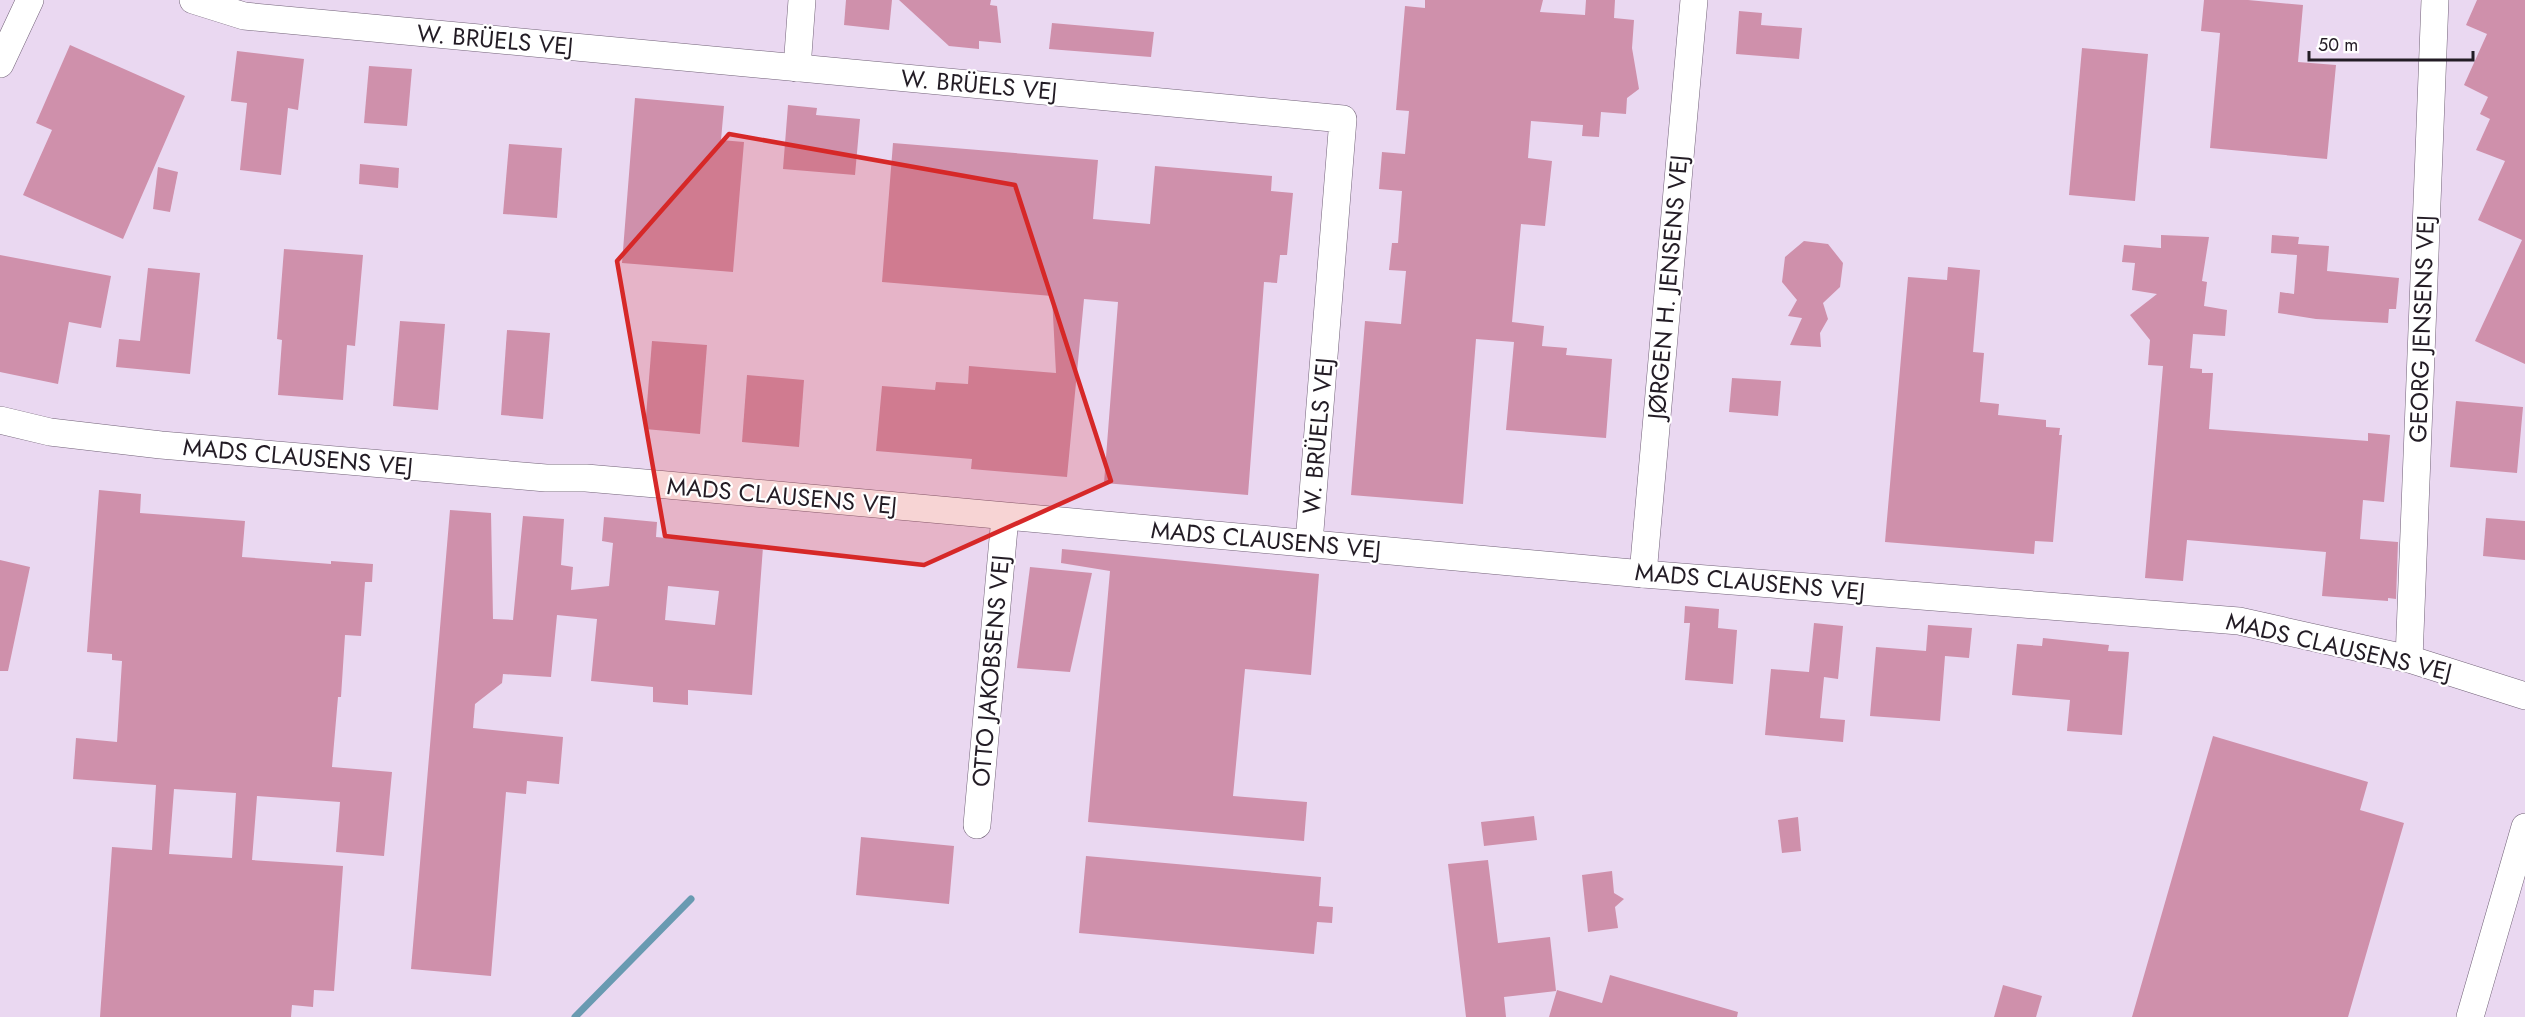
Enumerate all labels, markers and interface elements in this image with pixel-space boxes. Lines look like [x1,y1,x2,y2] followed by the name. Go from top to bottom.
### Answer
[415,15,575,64] street label: W. BRÜELS VEJ
[2309,24,2472,62] scale bar
[2318,32,2358,58] text: 50 m
[899,60,1059,109] street label: W. BRÜELS VEJ
[1638,153,1696,423] street label: JØRGEN H. JENSENS VEJ
[2400,215,2443,443] street label: GEORG JENSENS VEJ
[1293,356,1342,516] street label: W. BRÜELS VEJ
[182,429,415,484] street label: MADS CLAUSENS VEJ
[666,468,899,523] street label: MADS CLAUSENS VEJ
[1150,512,1383,567] street label: MADS CLAUSENS VEJ
[963,554,1018,788] street label: OTTO JAKOBSENS VEJ
[1634,554,1867,609] street label: MADS CLAUSENS VEJ
[2223,603,2456,690] street label: MADS CLAUSENS VEJ

